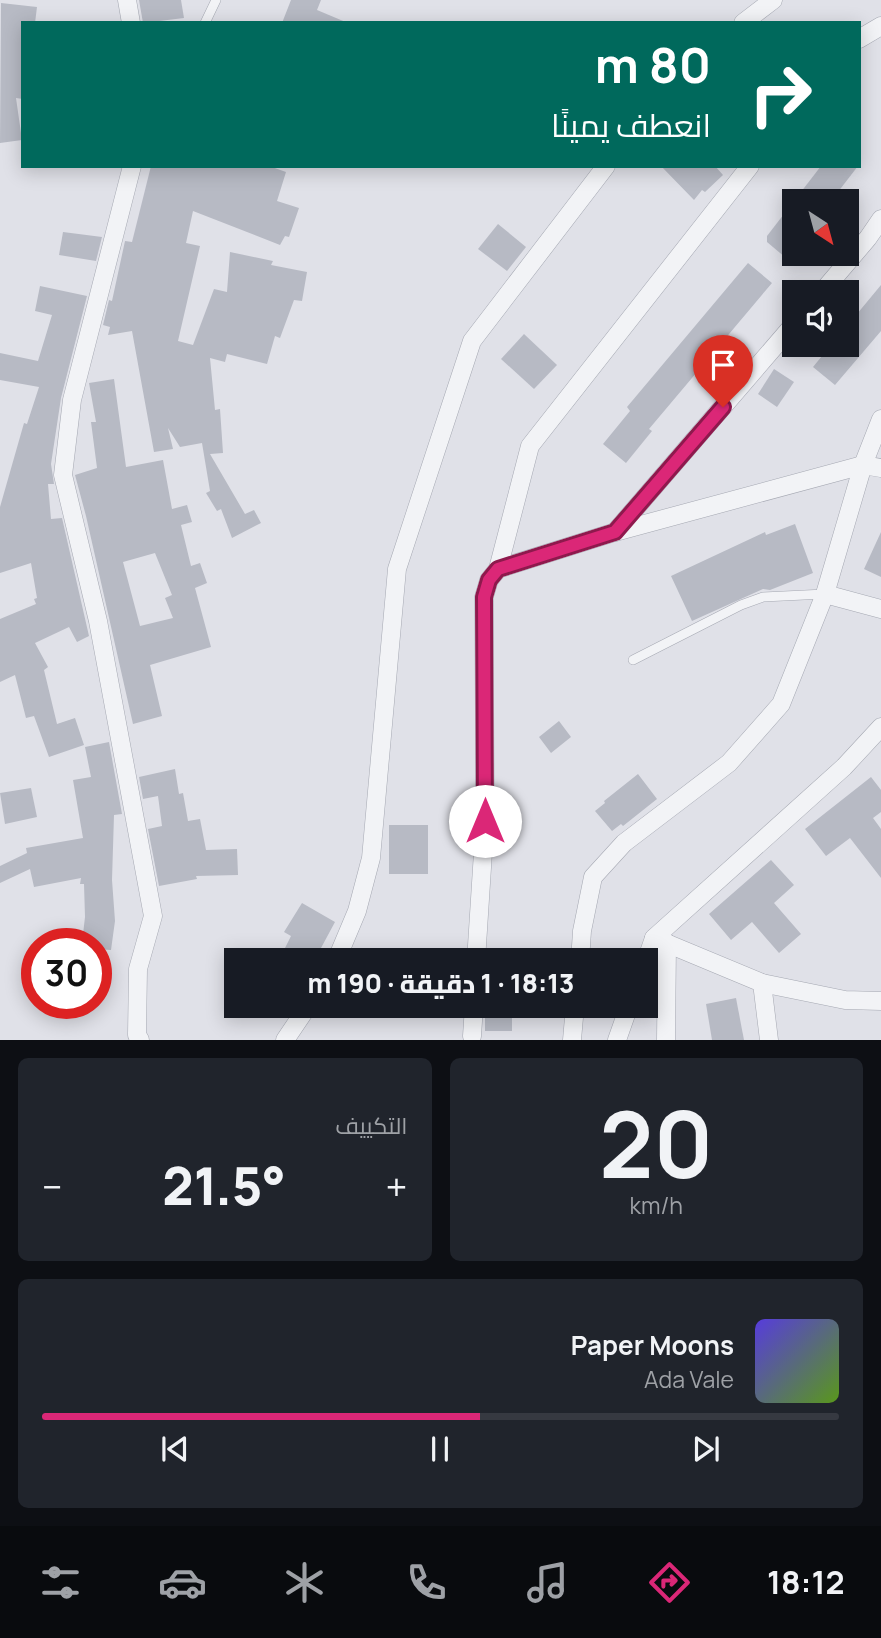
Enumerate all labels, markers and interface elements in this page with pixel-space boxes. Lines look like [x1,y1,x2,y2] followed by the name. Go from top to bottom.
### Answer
[595,31,711,98] text: 80 m
[735,49,826,140] icon: right
[551,103,711,147] text: انعطف يمينًا
[782,189,859,266] north arrow
[782,189,859,357] map controls
[782,280,859,357] button: sound
[693,335,753,407] pin
[704,346,742,384] icon: arrive
[448,784,522,858] position arrow
[21,928,112,1019] speed limit sign: 30
[308,965,574,1001] text: 18:13 · 1 دقيقة · 190 m
[599,1081,713,1205] text: 20
[335,1109,408,1141] text: التكييف
[162,1150,286,1221] text: 21.5°
[42,1160,63,1212] text: −
[386,1160,408,1212] text: +
[630,1189,683,1221] text: km/h
[571,1327,734,1363] text: Paper Moons
[644,1363,734,1395] text: Ada Vale
[156,1430,194,1468] icon: previous
[421,1430,459,1468] icon: pause
[687,1430,725,1468] icon: next
[36,1558,85,1607] icon: filters
[158,1558,207,1607] icon: car
[280,1558,329,1607] icon: climate
[402,1558,451,1607] icon: phone
[523,1558,572,1607] icon: music
[645,1558,694,1607] icon: directions
[767,1560,845,1604] text: 18:12

